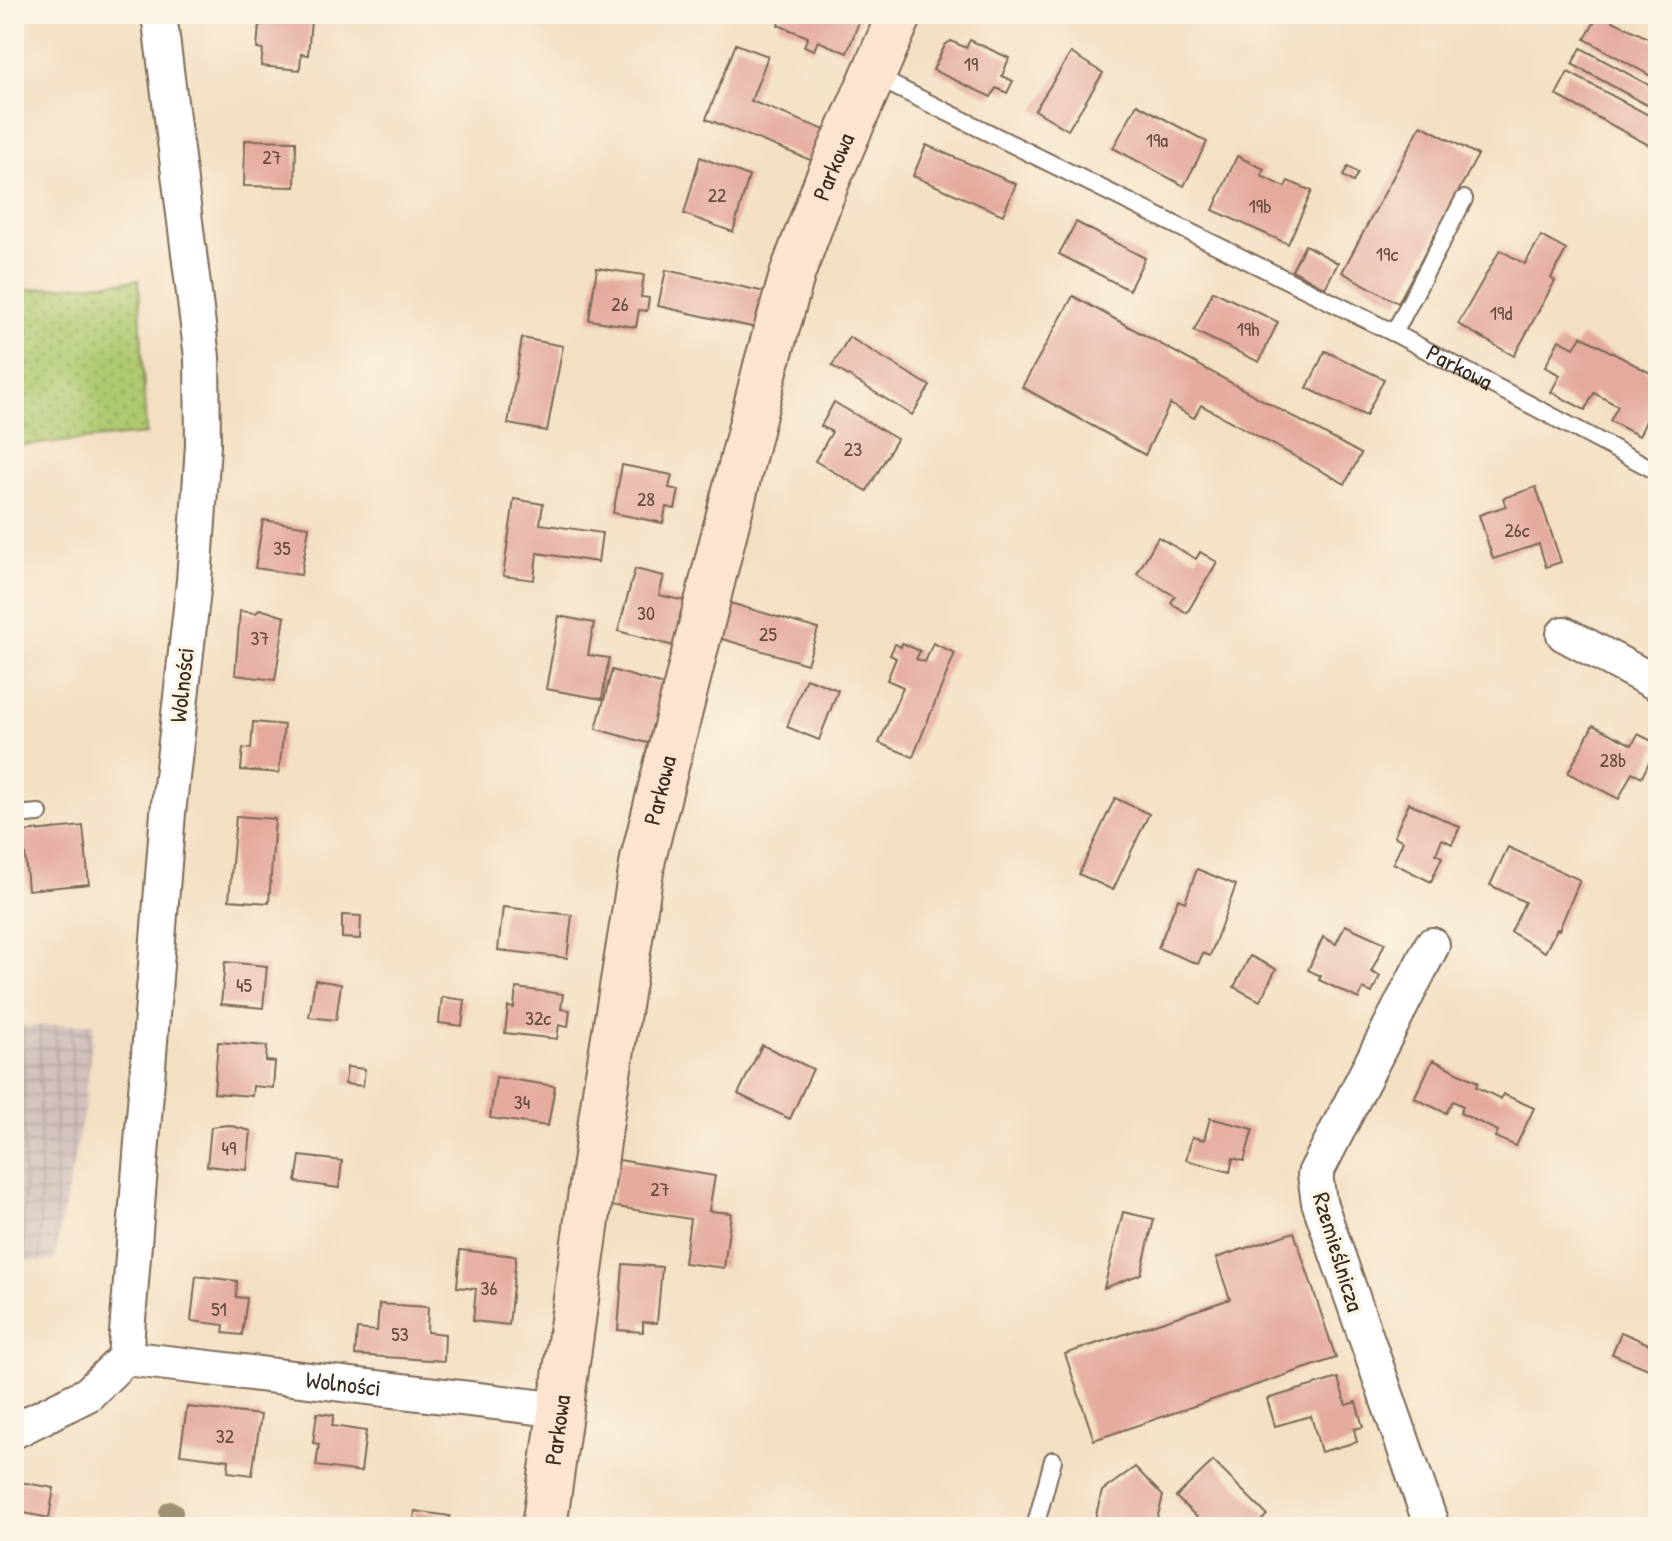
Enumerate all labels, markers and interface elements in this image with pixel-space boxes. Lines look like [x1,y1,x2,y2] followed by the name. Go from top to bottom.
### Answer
[964,50,978,77] house number: 19
[1146,126,1168,153] house number: 19a
[804,128,861,205] street label: Parkowa
[262,143,282,170] house number: 27
[708,181,727,208] house number: 22
[1249,192,1271,219] house number: 19b
[1376,240,1398,267] house number: 19c
[611,290,629,317] house number: 26
[1490,299,1512,326] house number: 19d
[1237,315,1260,342] house number: 19h
[1421,336,1499,397] street label: Parkowa
[844,435,862,462] house number: 23
[637,485,655,512] house number: 28
[1504,516,1530,543] house number: 26c
[273,534,291,561] house number: 35
[637,599,655,626] house number: 30
[759,620,777,647] house number: 25
[251,624,270,651] house number: 37
[161,646,201,724] street label: Wolności
[1600,746,1626,773] house number: 28b
[635,752,683,828] street label: Parkowa
[236,971,253,998] house number: 45
[525,1004,551,1031] house number: 32c
[514,1088,530,1115] house number: 34
[222,1134,236,1161] house number: 49
[650,1175,670,1202] house number: 27
[1306,1188,1372,1315] street label: Rzemieślnicza
[481,1274,497,1301] house number: 36
[211,1295,227,1322] house number: 51
[391,1320,409,1347] house number: 53
[304,1363,383,1403] street label: Wolności
[536,1393,577,1467] street label: Parkowa
[216,1422,235,1449] house number: 32

